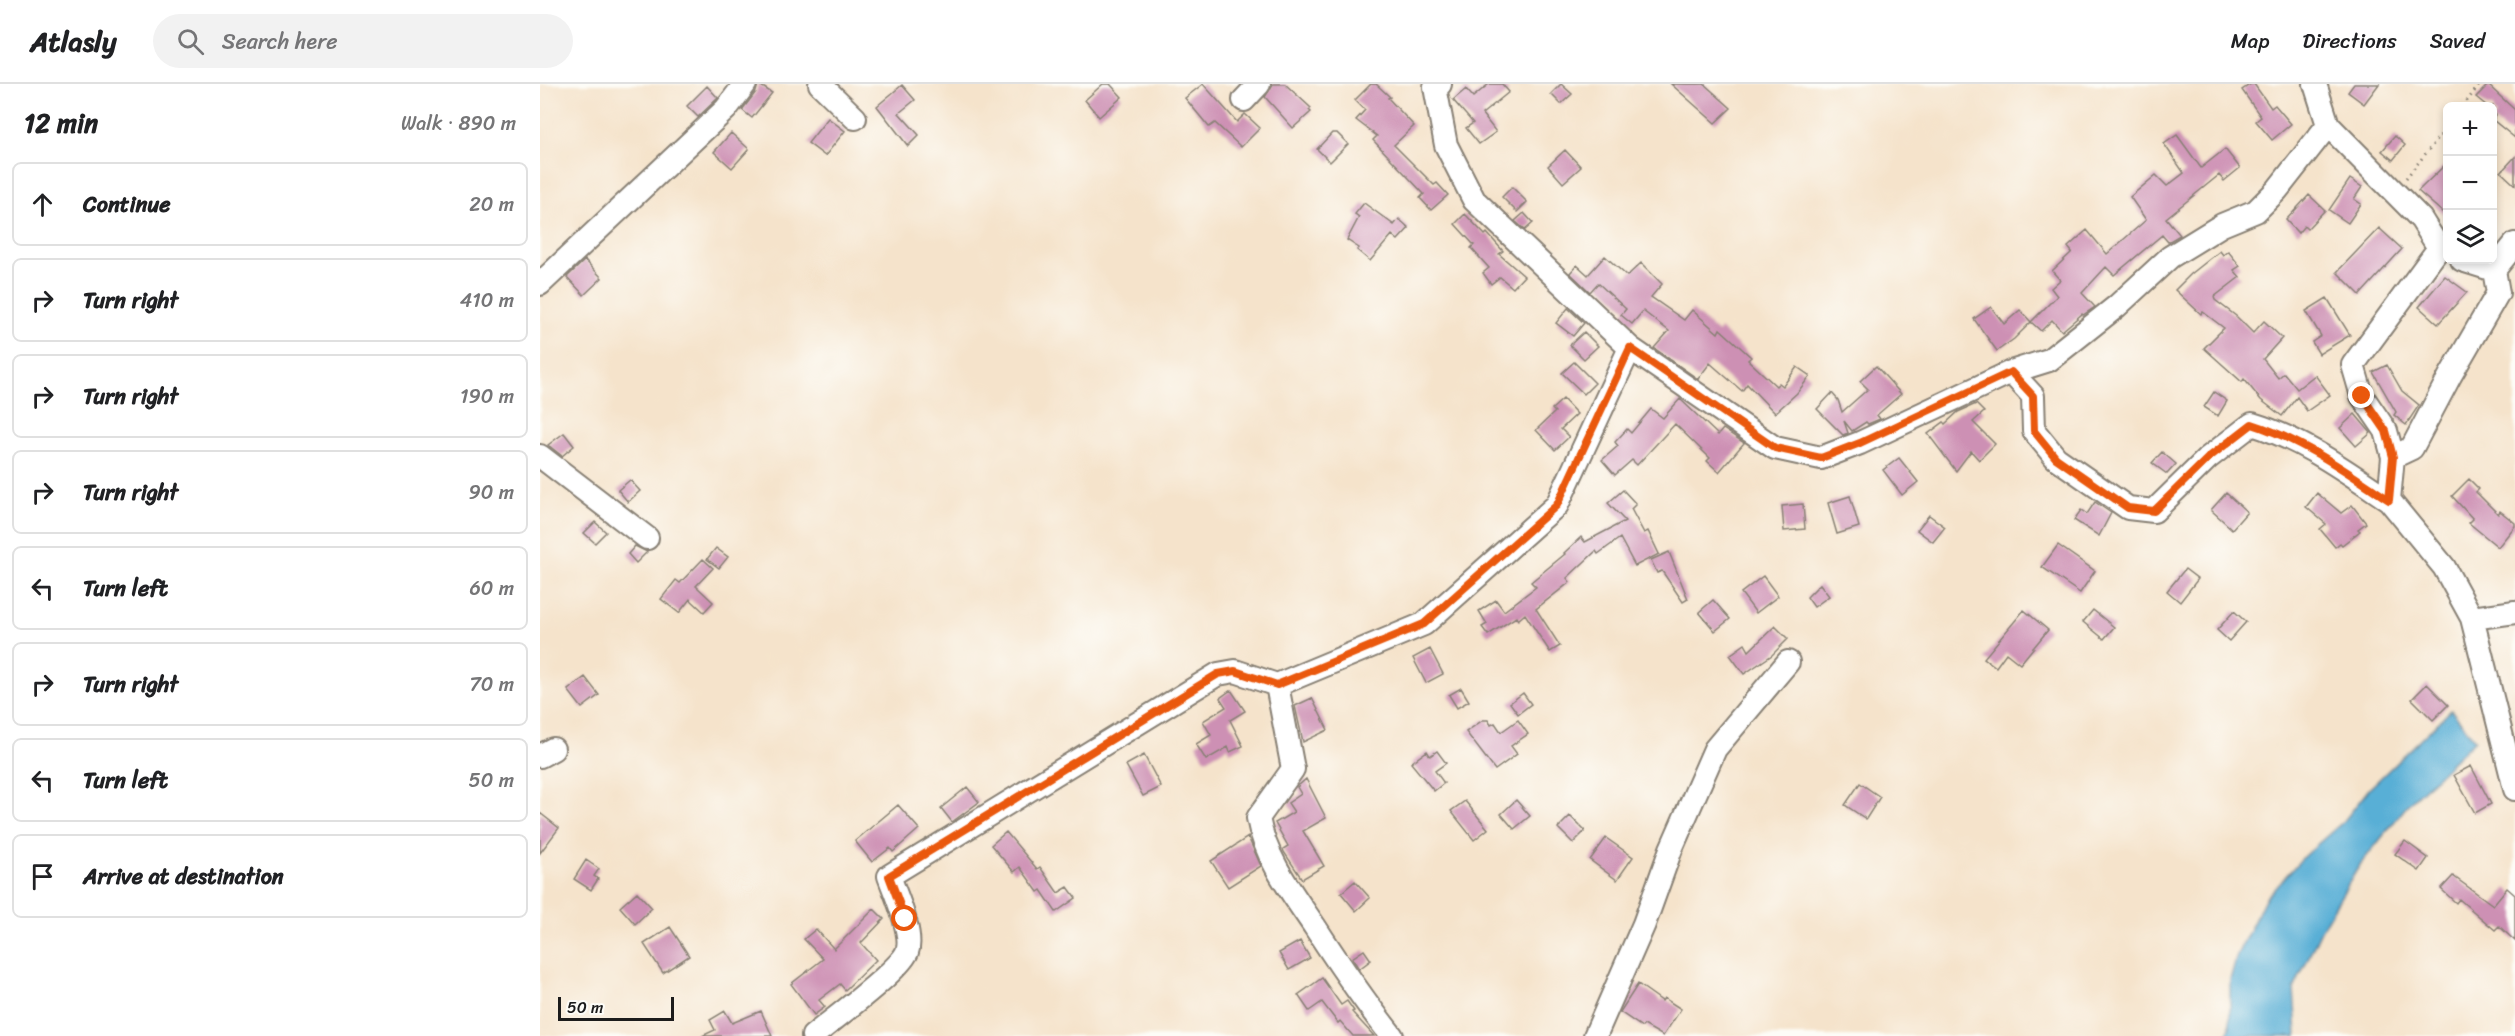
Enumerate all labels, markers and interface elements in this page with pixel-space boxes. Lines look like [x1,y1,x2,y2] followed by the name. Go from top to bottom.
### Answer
[153,14,573,68] search box
[30,17,117,66] text: Atlasly
[222,22,338,61] text: Search here
[2231,22,2269,60] text: Map
[2302,22,2397,60] text: Directions
[2430,22,2485,60] text: Saved
[174,25,207,58] icon: search
[24,100,98,146] text: 12 min
[2443,102,2497,264] map controls
[2443,102,2497,156] button: +
[401,106,516,141] text: Walk · 890 m
[2443,156,2497,210] button: −
[83,185,171,224] text: Continue
[469,187,514,222] text: 20 m
[26,188,59,221] icon: ahead
[2443,210,2497,264] button: layers
[83,281,178,320] text: Turn right
[460,283,514,318] text: 410 m
[26,284,59,317] icon: right
[83,377,178,416] text: Turn right
[460,379,514,414] text: 190 m
[26,380,59,413] icon: right
[2348,382,2374,408] route end
[83,473,178,512] text: Turn right
[469,475,514,510] text: 90 m
[26,476,59,509] icon: right
[83,569,168,608] text: Turn left
[469,571,514,606] text: 60 m
[26,572,59,605] icon: left
[83,665,178,704] text: Turn right
[469,667,514,702] text: 70 m
[26,668,59,701] icon: right
[83,761,168,800] text: Turn left
[469,763,514,798] text: 50 m
[26,764,59,797] icon: left
[83,857,284,896] text: Arrive at destination
[26,860,59,893] icon: arrive
[891,905,917,931] route start
[567,993,603,1022] text: 50 m
[558,994,674,1022] scale bar

